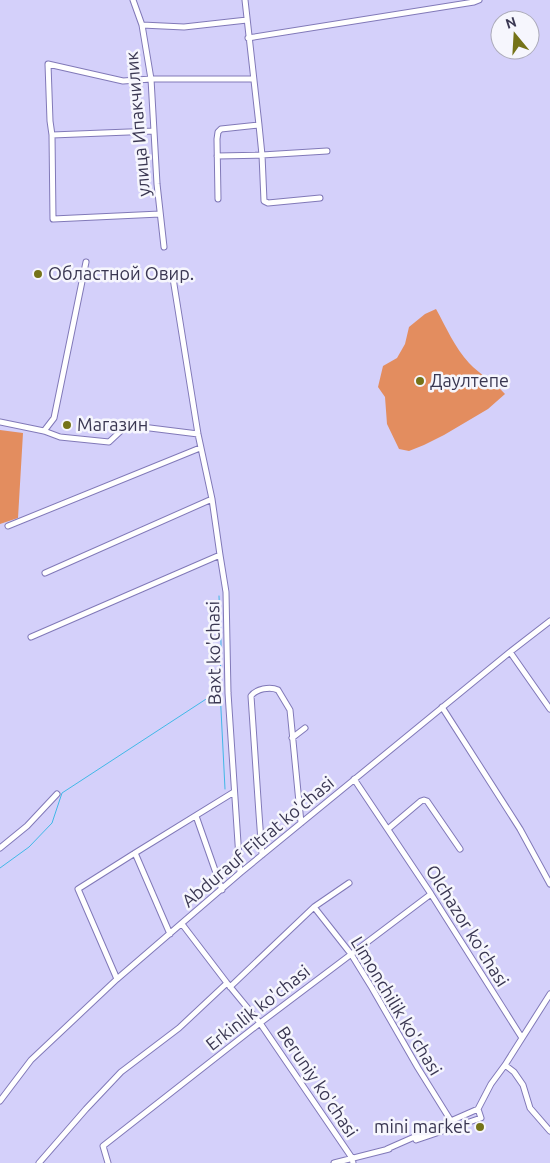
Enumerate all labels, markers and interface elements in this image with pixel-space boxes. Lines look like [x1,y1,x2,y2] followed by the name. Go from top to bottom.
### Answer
[490,10,540,60] north arrow
[504,13,518,32] text: N
[121,51,153,198] street label: улица Ипакчилик
[48,263,194,283] place label: Областной Овир.
[32,268,44,280] marker: Областной Овир.
[430,370,509,390] place label: Даултепе
[414,375,426,387] marker: Даултепе
[77,414,148,434] place label: Магазин
[61,419,73,431] marker: Магазин
[202,601,224,705] street label: Baxt ko'chasi
[177,772,337,911] street label: Abdurauf Fitrat ko'chasi
[422,861,513,990] street label: Olchazor ko'chasi
[347,932,446,1079] street label: Limonchilik ko'chasi
[201,960,313,1054] street label: Erkinlik ko'chasi
[273,1022,362,1141] street label: Beruniy ko'chasi
[374,1116,470,1136] place label: mini market
[474,1121,486,1133] marker: mini market

